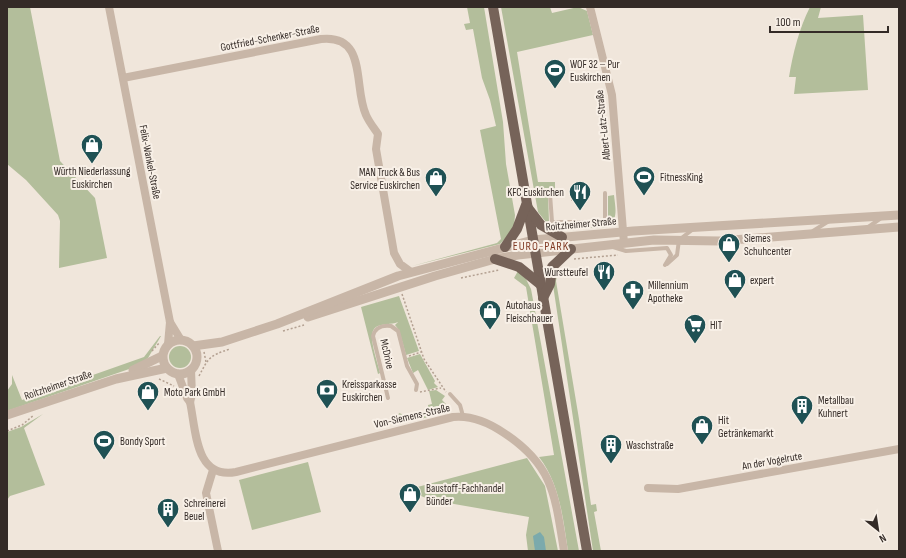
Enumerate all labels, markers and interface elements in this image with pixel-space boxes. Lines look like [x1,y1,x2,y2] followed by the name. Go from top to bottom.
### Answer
[770,8,888,34] scale bar
[776,15,801,30] text: 100 m
[219,22,321,54] street label: Gottfried-Schenker-Straße
[542,57,568,90] sports icon: WOF 32 – Pur Euskirchen
[570,58,620,84] place label: WOF 32 – Pur Euskirchen
[593,89,613,162] street label: Albert-Latz-Straße
[136,124,164,200] street label: Felix-Wankel-Straße
[79,132,105,165] shop icon: Würth Niederlassung Euskirchen
[631,164,657,197] sports icon: FitnessKing
[54,165,131,191] place label: Würth Niederlassung Euskirchen
[423,165,449,198] shop icon: MAN Truck & Bus Service Euskirchen
[350,166,420,192] place label: MAN Truck & Bus Service Euskirchen
[660,171,703,184] place label: FitnessKing
[567,179,593,212] restaurant icon: KFC Euskirchen
[507,186,564,199] place label: KFC Euskirchen
[545,214,617,234] street label: Roitzheimer Straße
[716,231,742,264] shop icon: Siemes Schuhcenter
[744,232,792,258] place label: Siemes Schuhcenter
[513,239,569,254] district label: EURO-PARK
[591,259,617,292] restaurant icon: Wurstteufel
[544,266,588,279] place label: Wurstteufel
[722,267,748,300] shop icon: expert
[750,274,775,287] place label: expert
[620,278,646,311] pharmacy icon: Millennium Apotheke
[647,279,688,305] place label: Millennium Apotheke
[477,298,503,331] shop icon: Autohaus Fleischhauer
[505,299,553,325] place label: Autohaus Fleischhauer
[682,312,708,345] supermarket icon: HIT
[710,319,723,332] place label: HIT
[377,338,397,370] street label: McDrive
[22,367,94,403] street label: Roitzheimer Straße
[314,377,340,410] bank icon: Kreissparkasse Euskirchen
[342,378,397,404] place label: Kreissparkasse Euskirchen
[135,379,161,412] shop icon: Moto Park GmbH
[164,386,225,399] place label: Moto Park GmbH
[789,393,815,426] building icon: Metallbau Kuhnert
[818,394,854,420] place label: Metallbau Kuhnert
[373,401,451,431] street label: Von-Siemens-Straße
[689,413,715,446] shop icon: Hit Getränkemarkt
[718,414,774,440] place label: Hit Getränkemarkt
[91,428,117,461] sports icon: Bondy Sport
[598,432,624,465] building icon: Waschstraße
[120,435,166,448] place label: Bondy Sport
[626,439,674,452] place label: Waschstraße
[740,449,803,473] street label: An der Vogelrute
[397,481,423,514] shop icon: Baustoff-Fachhandel Bünder
[426,482,504,508] place label: Baustoff-Fachhandel Bünder
[155,496,181,529] building icon: Schreinerei Beuel
[184,497,226,523] place label: Schreinerei Beuel
[858,510,898,550] north arrow
[877,531,889,545] text: N

